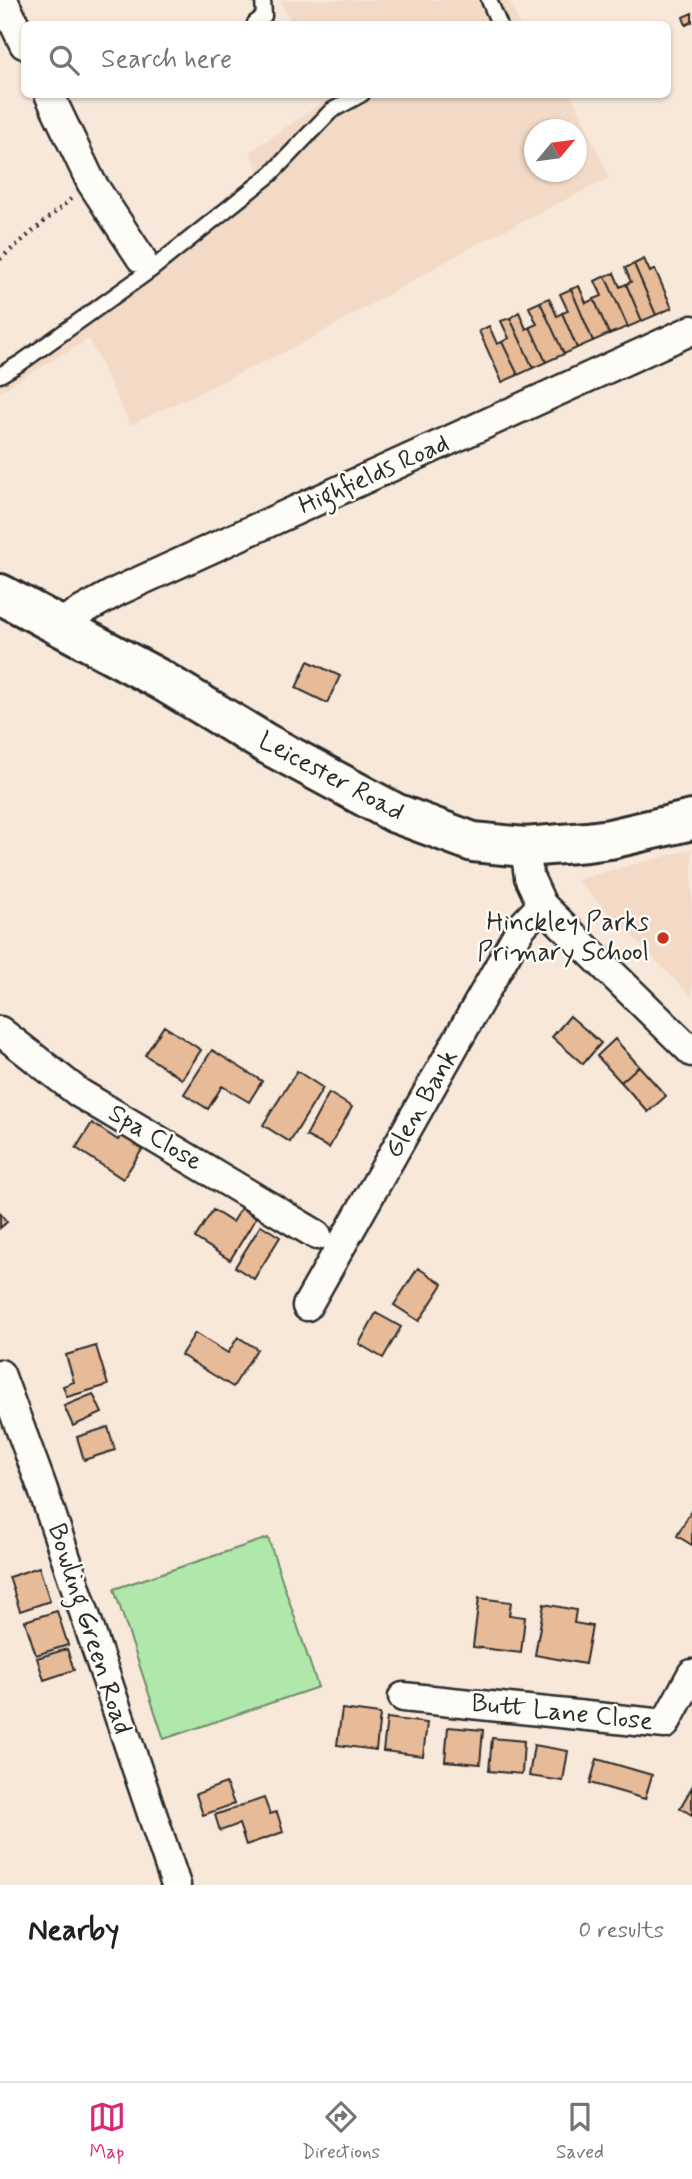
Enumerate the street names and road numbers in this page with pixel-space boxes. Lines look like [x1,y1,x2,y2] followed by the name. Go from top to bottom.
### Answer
[293,427,456,526] street label: Highfields Road
[252,724,410,830] street label: Leicester Road
[377,1043,467,1165] street label: Glen Bank
[102,1097,208,1179] street label: Spa Close
[36,1519,139,1740] street label: Bowling Green Road
[470,1687,655,1739] street label: Butt Lane Close

